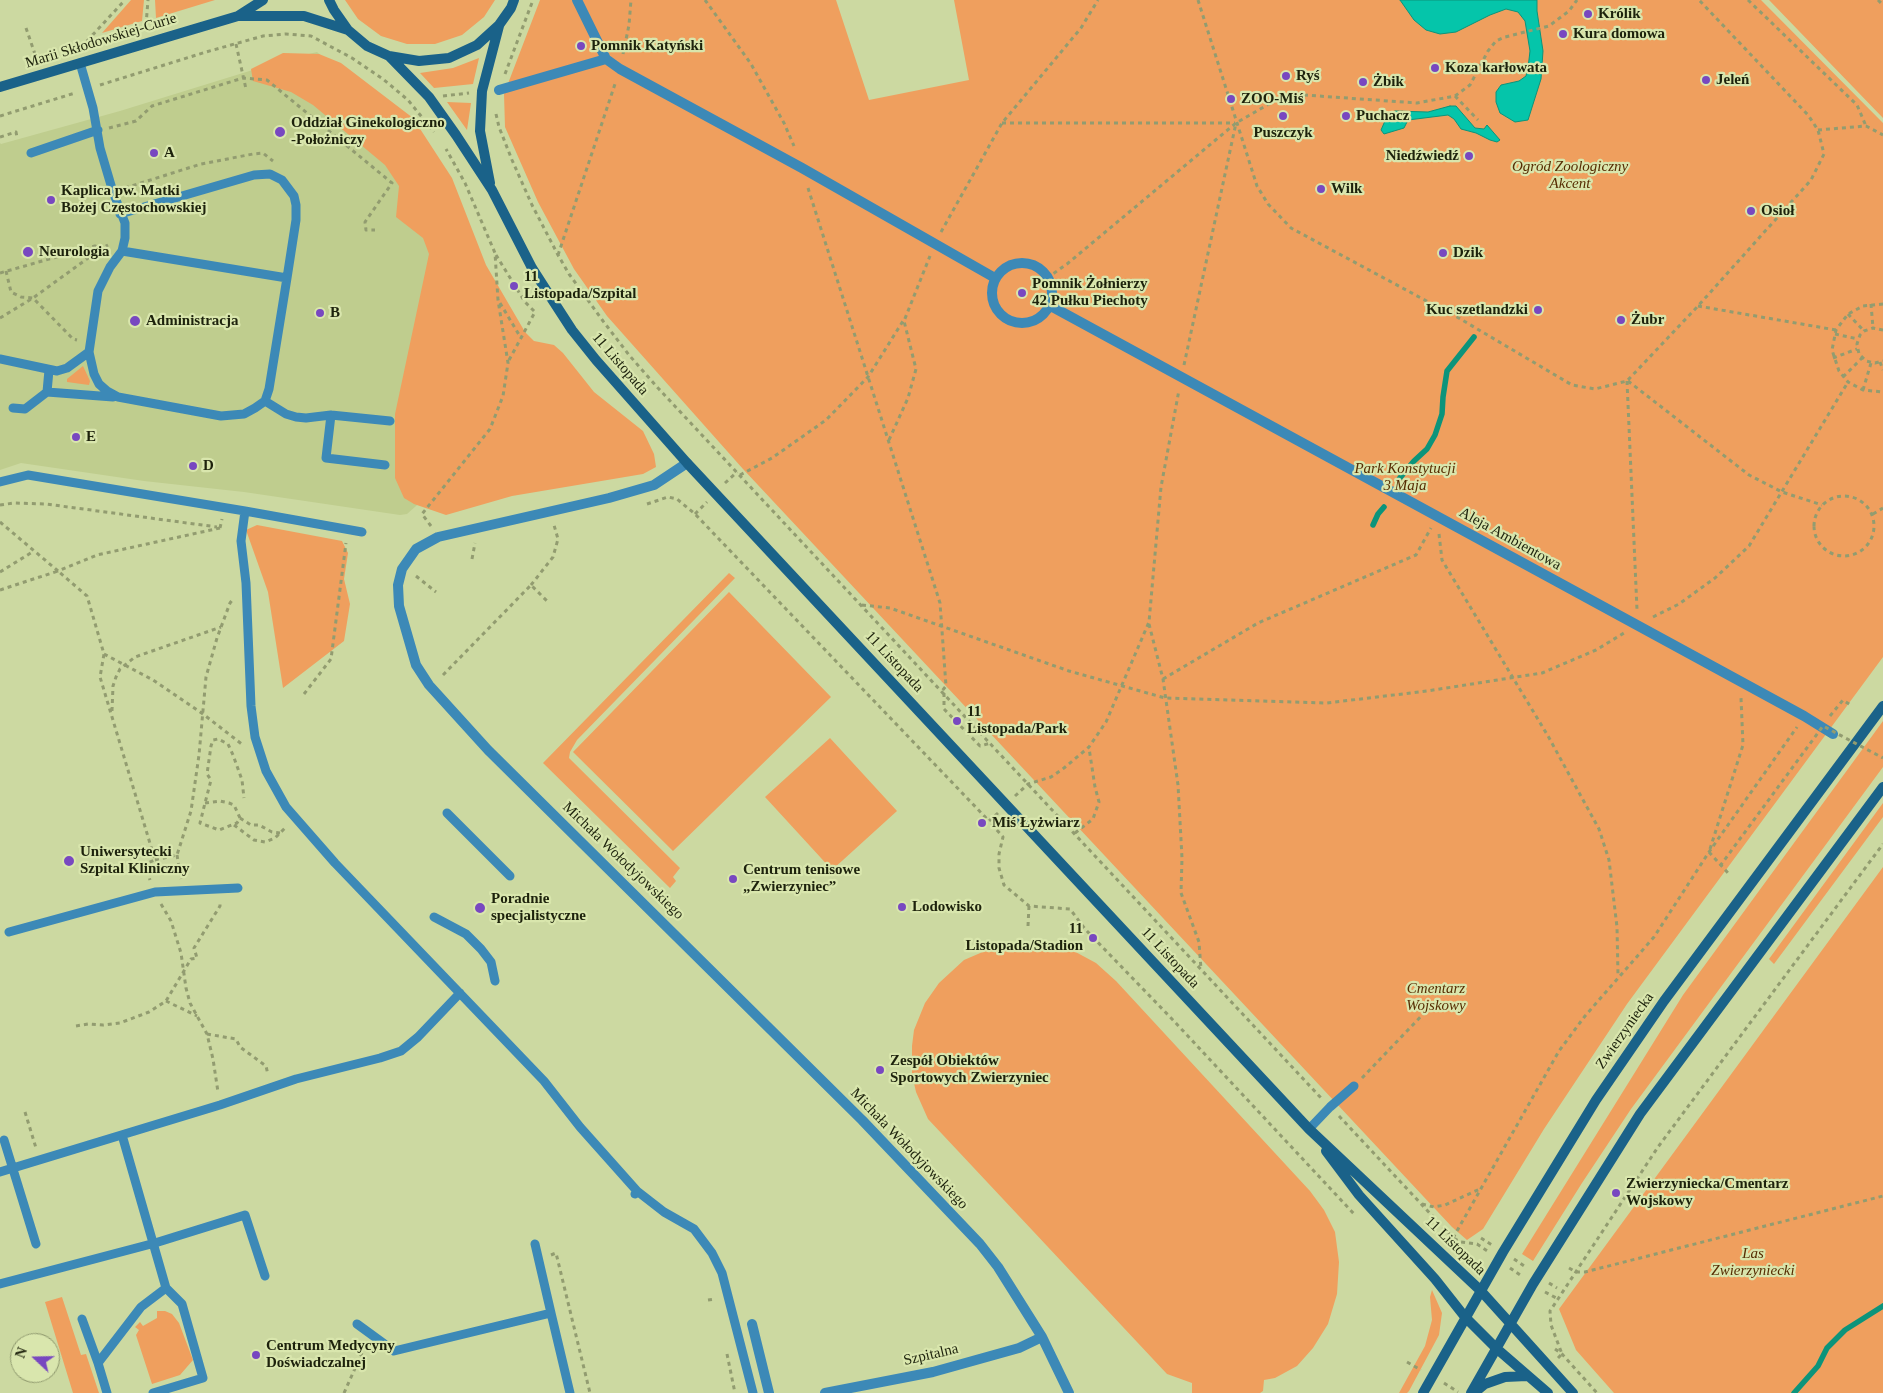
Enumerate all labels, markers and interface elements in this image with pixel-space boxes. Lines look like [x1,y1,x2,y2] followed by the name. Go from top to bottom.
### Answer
[1598,5,1641,23] place label: Królik
[1582,8,1594,20] marker: Królik
[23,9,179,73] street label: Marii Skłodowskiej-Curie
[1573,25,1665,43] place label: Kura domowa
[1557,28,1569,40] marker: Kura domowa
[591,37,703,55] place label: Pomnik Katyński
[575,40,587,52] marker: Pomnik Katyński
[1445,59,1547,77] place label: Koza karłowata
[1429,62,1441,74] marker: Koza karłowata
[1296,67,1320,85] place label: Ryś
[1280,70,1292,82] marker: Ryś
[1716,71,1749,89] place label: Jeleń
[1373,73,1404,91] place label: Żbik
[1700,74,1712,86] marker: Jeleń
[1357,76,1369,88] marker: Żbik
[1241,90,1303,108] place label: ZOO-Miś
[1225,93,1237,105] marker: ZOO-Miś
[1356,107,1409,125] place label: Puchacz
[1277,110,1289,122] marker: Puszczyk
[1340,110,1352,122] marker: Puchacz
[291,114,445,149] place label: Oddział Ginekologiczno -Położniczy
[1253,124,1313,142] place label: Puszczyk
[273,125,287,139] marker: Oddział Ginekologiczno -Położniczy
[164,144,175,162] place label: A
[148,147,160,159] marker: A
[1386,147,1459,165] place label: Niedźwiedź
[1463,150,1475,162] marker: Niedźwiedź
[1512,158,1628,193] park label: Ogród Zoologiczny Akcent
[1331,180,1362,198] place label: Wilk
[61,182,206,217] place label: Kaplica pw. Matki Bożej Częstochowskiej
[1315,183,1327,195] marker: Wilk
[45,194,57,206] marker: Kaplica pw. Matki Bożej Częstochowskiej
[1761,202,1794,220] place label: Osioł
[1745,205,1757,217] marker: Osioł
[39,243,110,261] place label: Neurologia
[1453,244,1483,262] place label: Dzik
[21,245,35,259] marker: Neurologia
[1437,247,1449,259] marker: Dzik
[524,268,637,303] place label: 11 Listopada/Szpital
[1032,275,1148,310] place label: Pomnik Żołnierzy 42 Pułku Piechoty
[508,280,520,292] marker: 11 Listopada/Szpital
[1016,287,1028,299] marker: Pomnik Żołnierzy 42 Pułku Piechoty
[1426,301,1528,319] place label: Kuc szetlandzki
[330,304,340,322] place label: B
[1532,304,1544,316] marker: Kuc szetlandzki
[314,307,326,319] marker: B
[1631,311,1664,329] place label: Żubr
[146,312,238,330] place label: Administracja
[128,314,142,328] marker: Administracja
[1615,314,1627,326] marker: Żubr
[588,329,652,399] street label: 11 Listopada
[86,428,96,446] place label: E
[70,431,82,443] marker: E
[203,457,214,475] place label: D
[187,460,199,472] marker: D
[1354,460,1456,495] park label: Park Konstytucji 3 Maja
[1456,504,1564,574] street label: Aleja Ambientowa
[861,628,927,696] street label: 11 Listopada
[967,703,1067,738] place label: 11 Listopada/Park
[951,715,963,727] marker: 11 Listopada/Park
[559,798,687,924] street label: Michała Wołodyjowskiego
[992,814,1080,832] place label: Miś Łyżwiarz
[976,817,988,829] marker: Miś Łyżwiarz
[80,843,190,878] place label: Uniwersytecki Szpital Kliniczny
[62,854,76,868] marker: Uniwersytecki Szpital Kliniczny
[743,861,860,896] place label: Centrum tenisowe „Zwierzyniec”
[727,873,739,885] marker: Centrum tenisowe „Zwierzyniec”
[491,890,586,925] place label: Poradnie specjalistyczne
[912,898,982,916] place label: Lodowisko
[473,901,487,915] marker: Poradnie specjalistyczne
[896,901,908,913] marker: Lodowisko
[965,920,1083,955] place label: 11 Listopada/Stadion
[1137,924,1203,992] street label: 11 Listopada
[1087,932,1099,944] marker: 11 Listopada/Stadion
[1406,980,1466,1015] park label: Cmentarz Wojskowy
[1592,989,1658,1073] street label: Zwierzyniecka
[890,1052,1049,1087] place label: Zespół Obiektów Sportowych Zwierzyniec
[874,1064,886,1076] marker: Zespół Obiektów Sportowych Zwierzyniec
[846,1085,972,1213] street label: Michała Wołodyjowskiego
[1626,1175,1788,1210] place label: Zwierzyniecka/Cmentarz Wojskowy
[1610,1187,1622,1199] marker: Zwierzyniecka/Cmentarz Wojskowy
[1421,1213,1489,1279] street label: 11 Listopada
[1711,1245,1795,1280] park label: Las Zwierzyniecki
[10,1333,60,1383] north arrow
[266,1337,395,1372] place label: Centrum Medycyny Doświadczalnej
[902,1340,960,1370] street label: Szpitalna
[13,1345,30,1360] text: N
[250,1349,262,1361] marker: Centrum Medycyny Doświadczalnej

